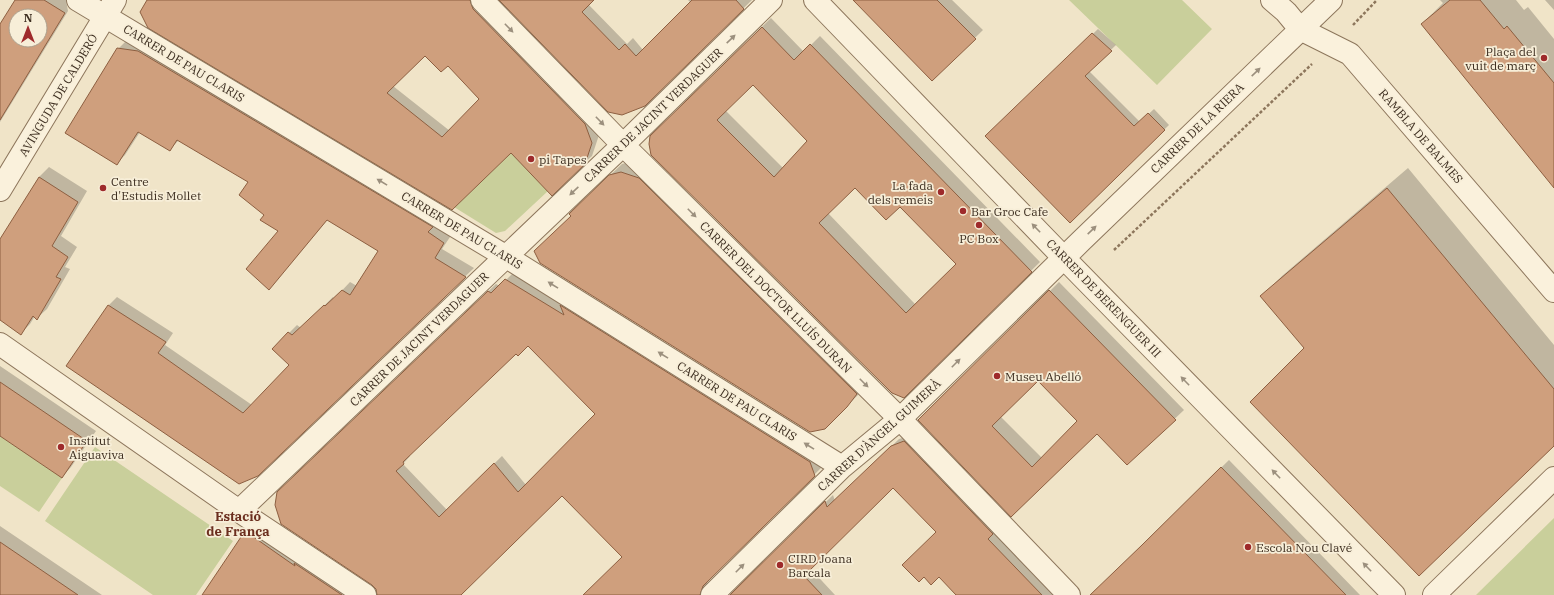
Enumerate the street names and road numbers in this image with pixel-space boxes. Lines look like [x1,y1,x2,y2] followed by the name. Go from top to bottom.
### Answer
[121,21,247,105] street label: CARRER DE PAU CLARIS
[15,31,101,159] street label: AVINGUDA DE CALDERÓ
[580,44,726,186] street label: CARRER DE JACINT VERDAGUER
[1147,79,1247,176] street label: CARRER DE LA RIERA
[1376,86,1466,186] street label: RAMBLA DE BALMES
[399,188,525,272] street label: CARRER DE PAU CLARIS
[697,218,855,376] street label: CARRER DEL DOCTOR LLUÍS DURAN
[1043,236,1165,360] street label: CARRER DE BERENGUER III
[346,268,492,410] street label: CARRER DE JACINT VERDAGUER
[674,358,800,444] street label: CARRER DE PAU CLARIS
[814,375,944,494] street label: CARRER D'ÀNGEL GUIMERÀ

